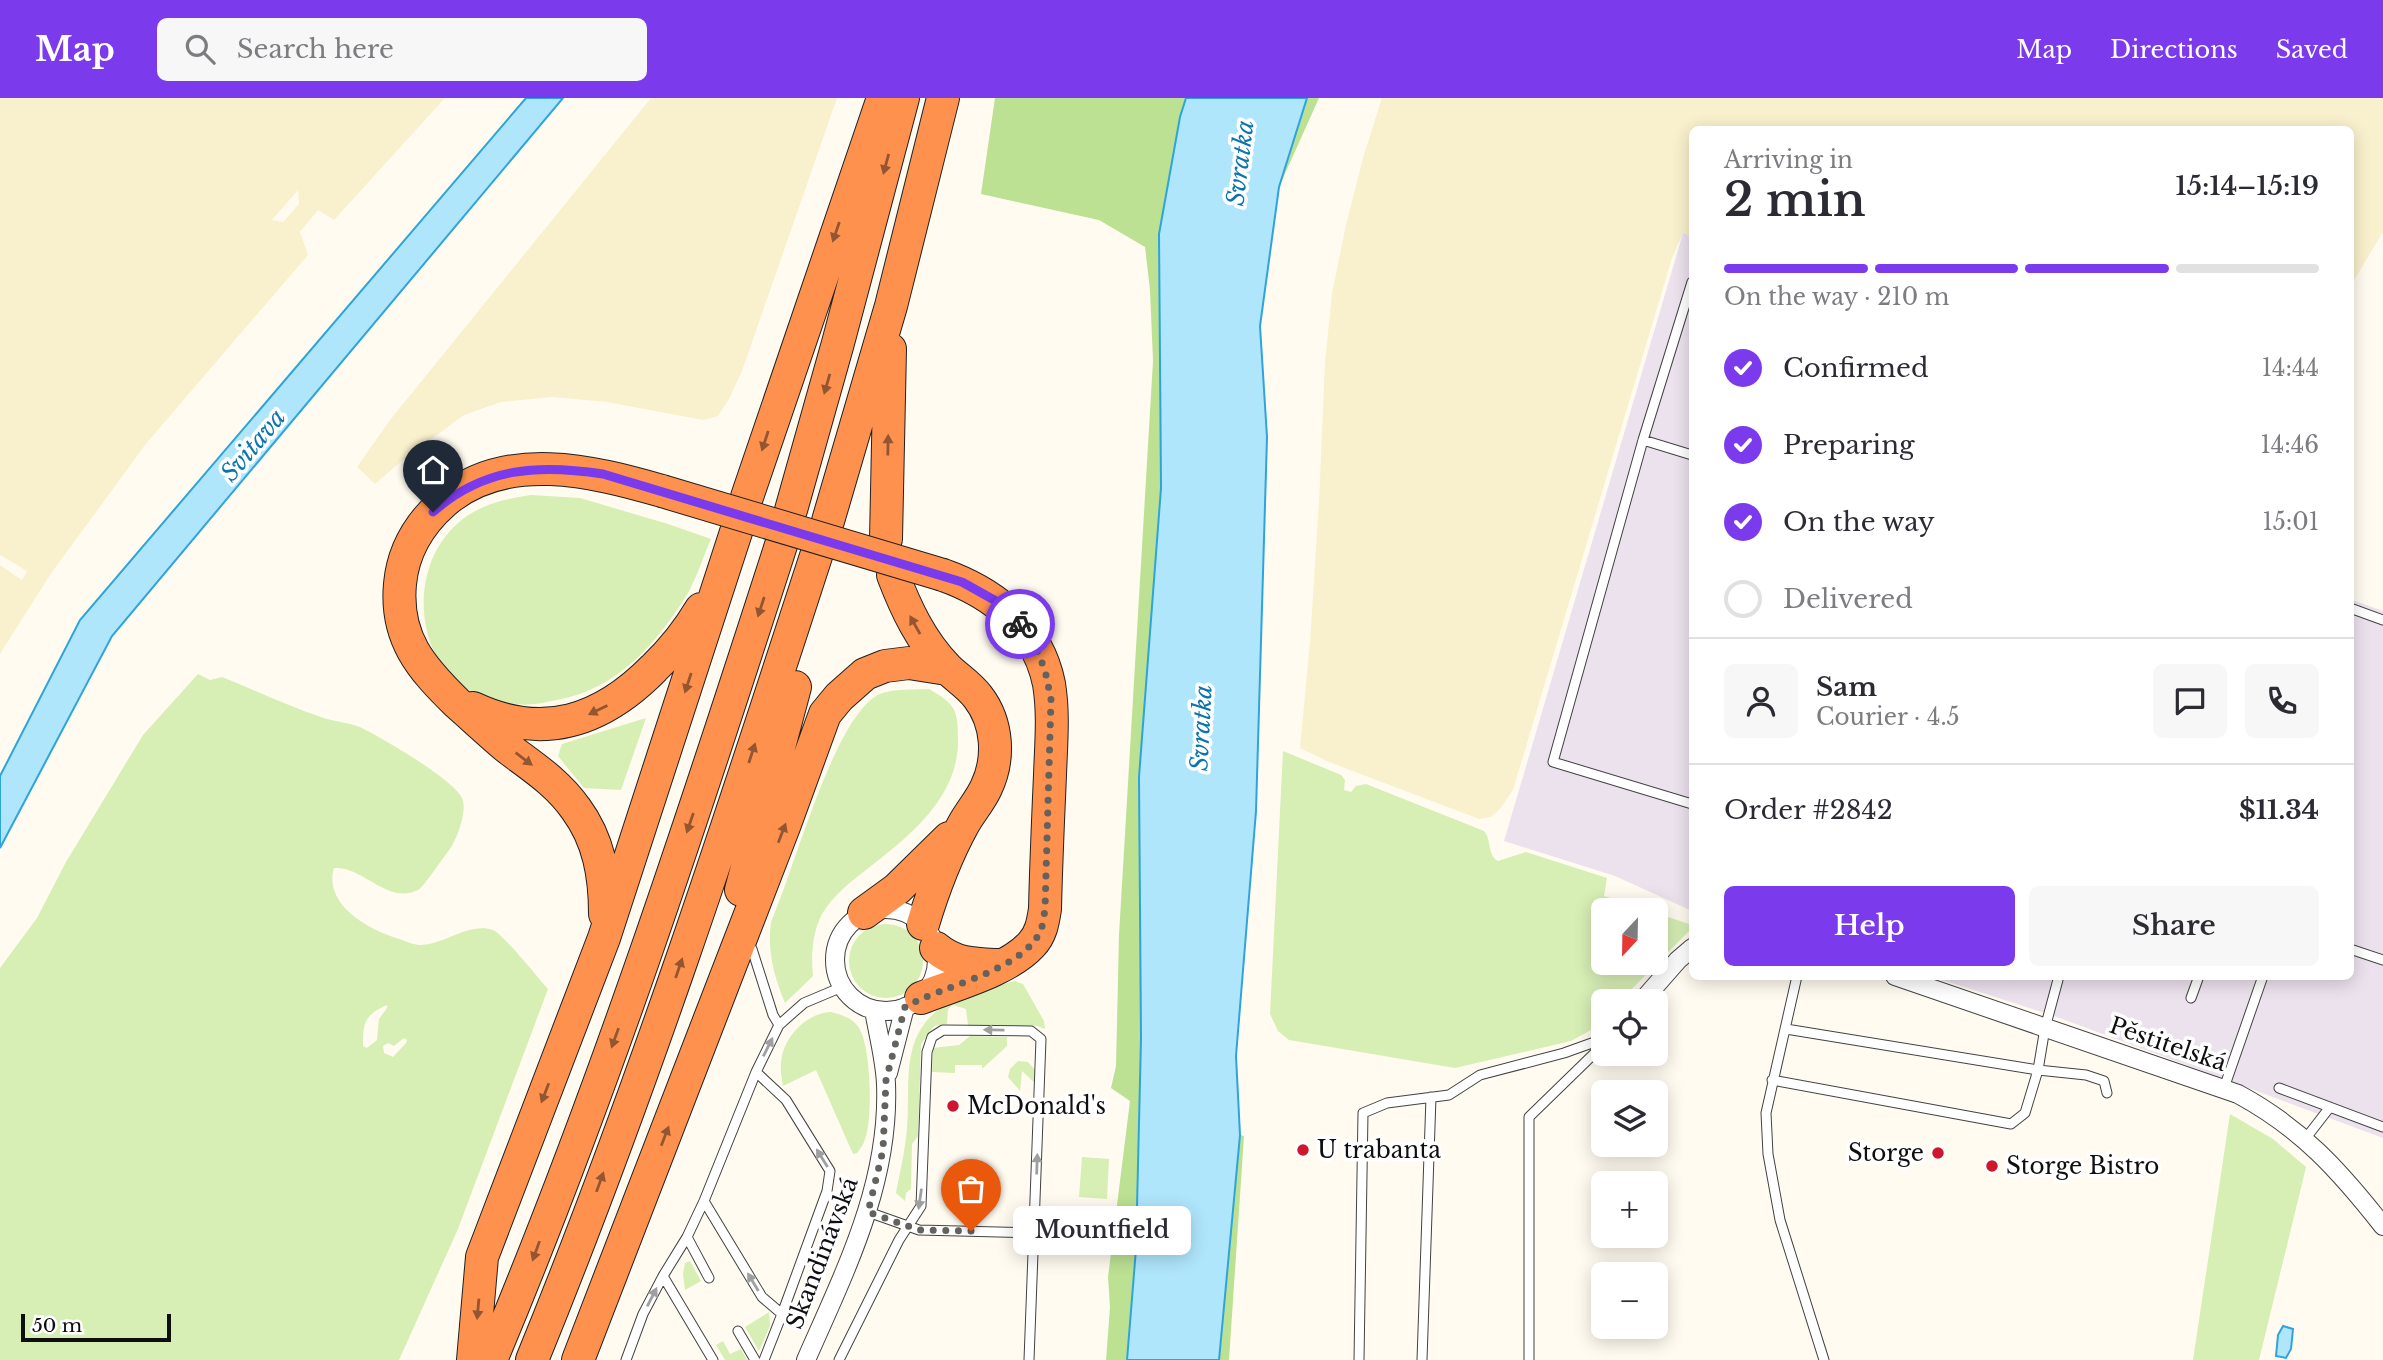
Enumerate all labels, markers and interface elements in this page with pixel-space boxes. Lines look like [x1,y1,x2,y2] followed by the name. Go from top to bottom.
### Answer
[157,18,647,81] search box
[35,29,115,70] text: Map
[181,30,219,68] icon: search
[237,33,394,65] text: Search here
[2016,35,2072,64] text: Map
[2110,35,2238,64] text: Directions
[2276,35,2348,64] text: Saved
[1220,118,1260,208] water label: Svratka
[1724,146,1853,174] text: Arriving in
[880,153,891,175] one-way arrow
[2175,170,2319,202] text: 15:14–15:19
[1724,171,1866,228] text: 2 min
[830,221,841,242] one-way arrow
[1724,283,1949,311] text: On the way · 210 m
[1724,349,1762,387] icon: check
[1783,352,1928,384] text: Confirmed
[2262,354,2319,382] text: 14:44
[821,374,831,395] one-way arrow
[214,403,292,487] water label: Svitava
[1724,426,1762,464] icon: check
[1783,429,1915,461] text: Preparing
[760,431,770,452] one-way arrow
[2260,431,2319,459] text: 14:46
[882,433,893,455] one-way arrow
[403,440,463,512] pin
[414,451,452,489] icon: home
[1724,503,1762,541] icon: check
[1783,506,1935,538] text: On the way
[2262,508,2319,536] text: 15:01
[1783,583,1913,615] text: Delivered
[985,589,1055,659] courier
[755,597,765,618] one-way arrow
[1001,605,1039,643] icon: bike
[909,615,921,635] one-way arrow
[1724,664,1798,738] button: person
[2153,664,2227,738] button: chat
[2245,664,2319,738] button: phone
[1816,671,1877,703] text: Sam
[682,672,692,693] one-way arrow
[1184,684,1218,772] water label: Svratka
[1816,703,1960,731] text: Courier · 4.5
[588,705,608,716] one-way arrow
[747,743,758,764] one-way arrow
[515,752,533,766] one-way arrow
[1724,794,1893,826] text: Order #2842
[2239,794,2319,826] text: $11.34
[684,813,695,834] one-way arrow
[776,822,787,843] one-way arrow
[1724,886,2015,966] button: Help
[2029,886,2319,966] button: Share
[1591,898,1668,975] north arrow
[1591,898,1668,1339] map controls
[674,958,685,979] one-way arrow
[1591,989,1668,1066] button: locate
[2106,1011,2230,1077] street label: Pěstitelská
[983,1024,1005,1036] one-way arrow
[609,1028,620,1049] one-way arrow
[763,1037,774,1057] one-way arrow
[1591,1080,1668,1157] button: layers
[539,1083,550,1104] one-way arrow
[967,1092,1106,1120] place label: McDonald's
[945,1098,961,1114] marker: McDonald's
[659,1126,670,1147] one-way arrow
[1317,1136,1441,1164] place label: U trabanta
[1848,1139,1924,1167] place label: Storge
[1295,1142,1311,1158] marker: U trabanta
[1930,1145,1946,1161] marker: Storge
[816,1149,829,1168] one-way arrow
[2006,1152,2159,1180] place label: Storge Bistro
[1031,1153,1042,1175] one-way arrow
[1984,1158,2000,1174] marker: Storge Bistro
[941,1159,1001,1231] pin
[952,1170,990,1208] icon: bag
[1591,1171,1668,1248] button: +
[595,1172,606,1193] one-way arrow
[780,1173,864,1333] street label: Skandinávská
[914,1188,925,1210] one-way arrow
[1013,1206,1192,1256] callout: Mountfield
[1035,1216,1169,1244] text: Mountfield
[530,1241,541,1262] one-way arrow
[1591,1262,1668,1339] button: −
[746,1273,759,1292] one-way arrow
[646,1287,658,1307] one-way arrow
[472,1298,483,1320] one-way arrow
[21,1311,172,1343] scale bar
[32,1314,82,1337] text: 50 m

